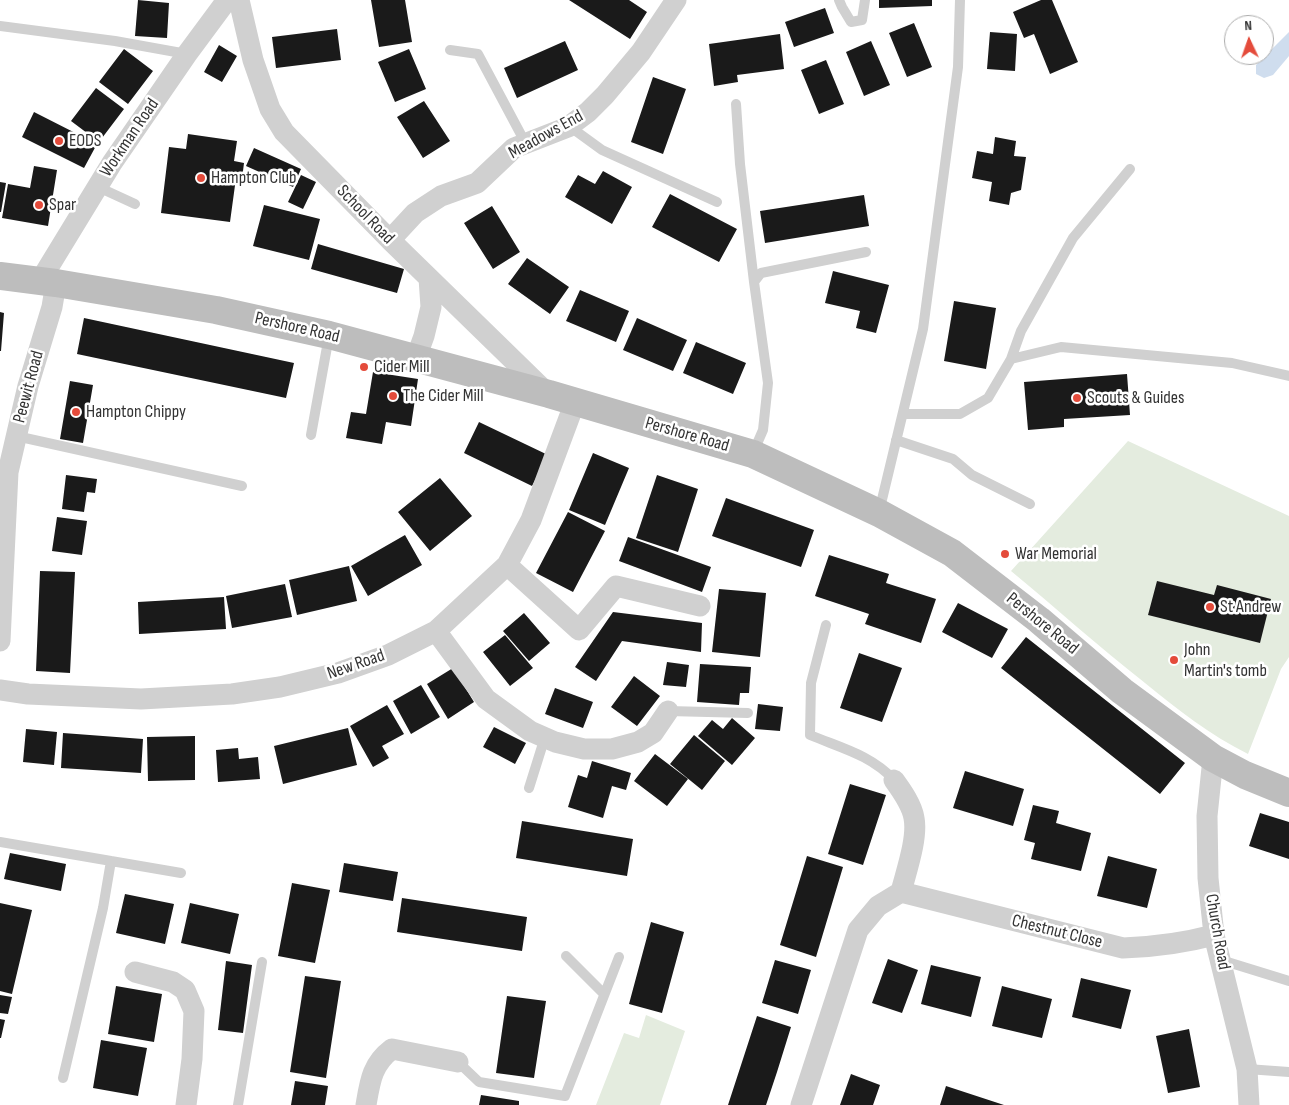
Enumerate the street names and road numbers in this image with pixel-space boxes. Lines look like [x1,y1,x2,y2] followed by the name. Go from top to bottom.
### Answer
[96,95,164,181] street label: Workman Road
[505,106,587,164] street label: Meadows End
[332,181,398,249] street label: School Road
[253,308,341,348] street label: Pershore Road
[9,349,49,425] street label: Peewit Road
[643,413,731,457] street label: Pershore Road
[1002,588,1082,660] street label: Pershore Road
[324,645,388,685] street label: New Road
[1200,892,1234,972] street label: Church Road
[1010,910,1104,954] street label: Chestnut Close

